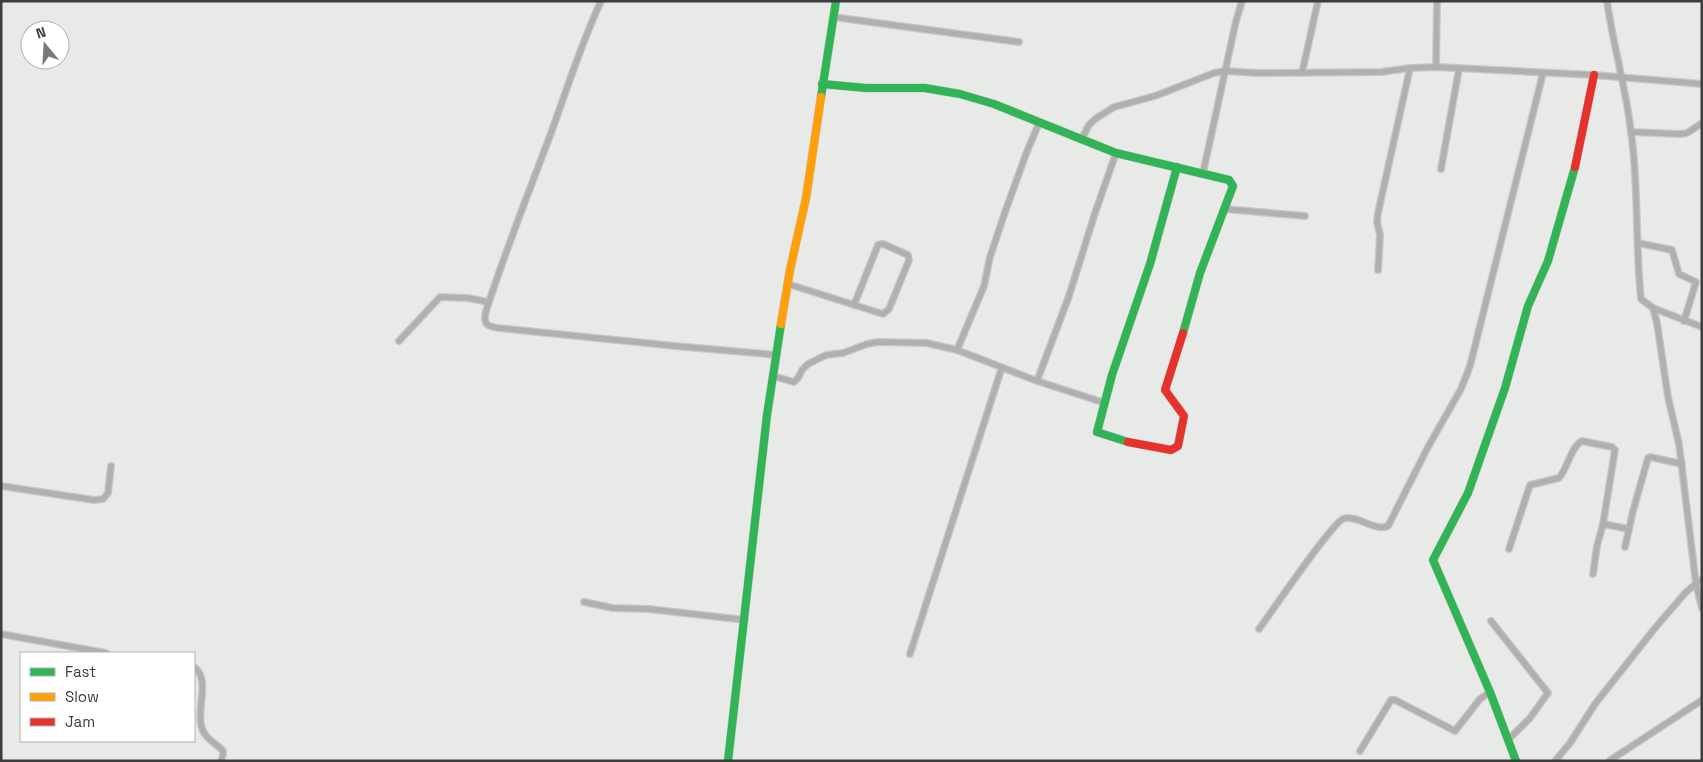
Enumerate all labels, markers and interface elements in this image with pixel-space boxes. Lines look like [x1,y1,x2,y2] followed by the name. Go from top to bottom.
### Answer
[20,20,70,70] north arrow
[34,23,48,43] text: N
[20,652,195,742] legend
[65,662,96,681] text: Fast
[65,687,99,706] text: Slow
[65,712,95,731] text: Jam

